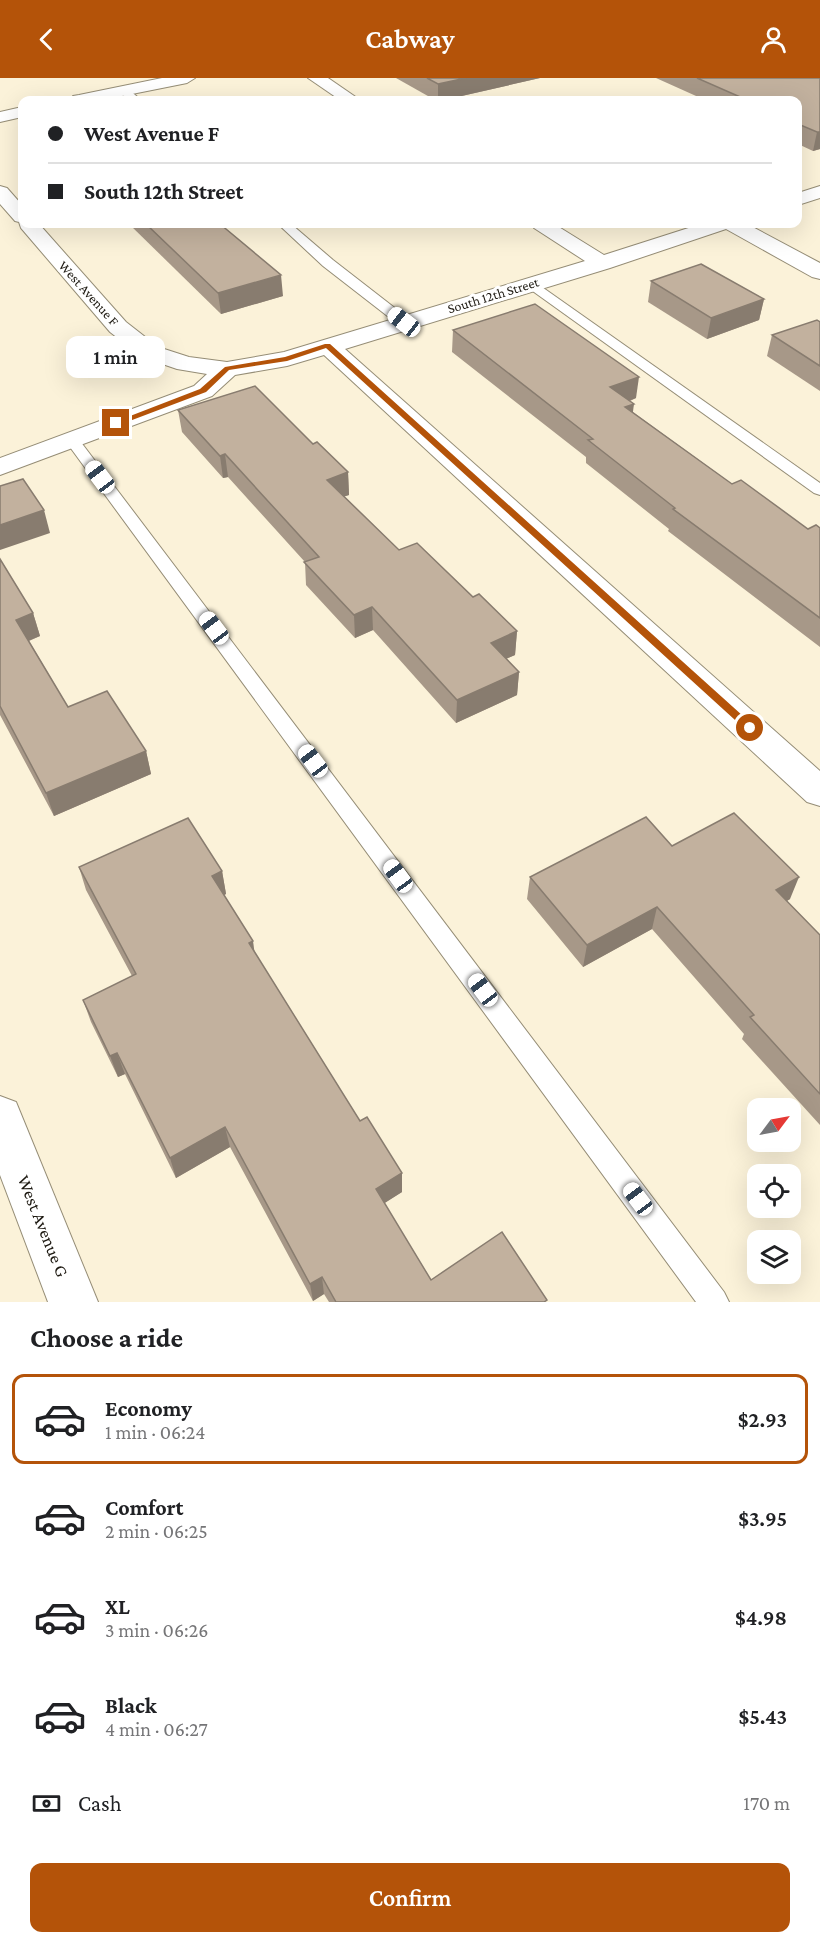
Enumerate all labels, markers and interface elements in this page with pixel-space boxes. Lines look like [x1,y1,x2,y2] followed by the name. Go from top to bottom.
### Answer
[30,23,63,56] icon: back
[757,23,790,56] icon: person
[365,24,455,54] text: Cabway
[84,121,219,146] text: West Avenue F
[84,179,244,204] text: South 12th Street
[56,257,122,329] street label: West Avenue F
[445,273,541,316] street label: South 12th Street
[384,304,424,340] car
[66,336,166,378] callout: 1 min
[93,346,138,368] text: 1 min
[102,409,129,436] route end
[82,457,118,497] car
[196,608,232,648] car
[736,714,763,741] route start
[295,741,331,781] car
[380,856,416,896] car
[465,970,501,1010] car
[747,1098,801,1152] north arrow
[747,1098,801,1284] map controls
[747,1164,801,1218] button: locate
[14,1172,72,1280] street label: West Avenue G
[620,1179,656,1219] car
[747,1230,801,1284] button: layers
[30,1323,183,1353] text: Choose a ride
[33,1392,87,1446] icon: car
[105,1396,192,1421] text: Economy
[738,1407,787,1432] text: $2.93
[105,1421,206,1443] text: 1 min · 06:24
[33,1491,87,1545] icon: car
[105,1495,183,1520] text: Comfort
[738,1506,787,1531] text: $3.95
[105,1520,208,1542] text: 2 min · 06:25
[33,1590,87,1644] icon: car
[105,1594,130,1619] text: XL
[735,1605,787,1630] text: $4.98
[105,1619,208,1641] text: 3 min · 06:26
[33,1689,87,1743] icon: car
[105,1693,157,1718] text: Black
[739,1704,787,1729] text: $5.43
[105,1718,208,1740] text: 4 min · 06:27
[30,1787,63,1820] icon: cash
[78,1791,122,1816] text: Cash
[743,1792,790,1814] text: 170 m
[30,1863,790,1932] button: Confirm

